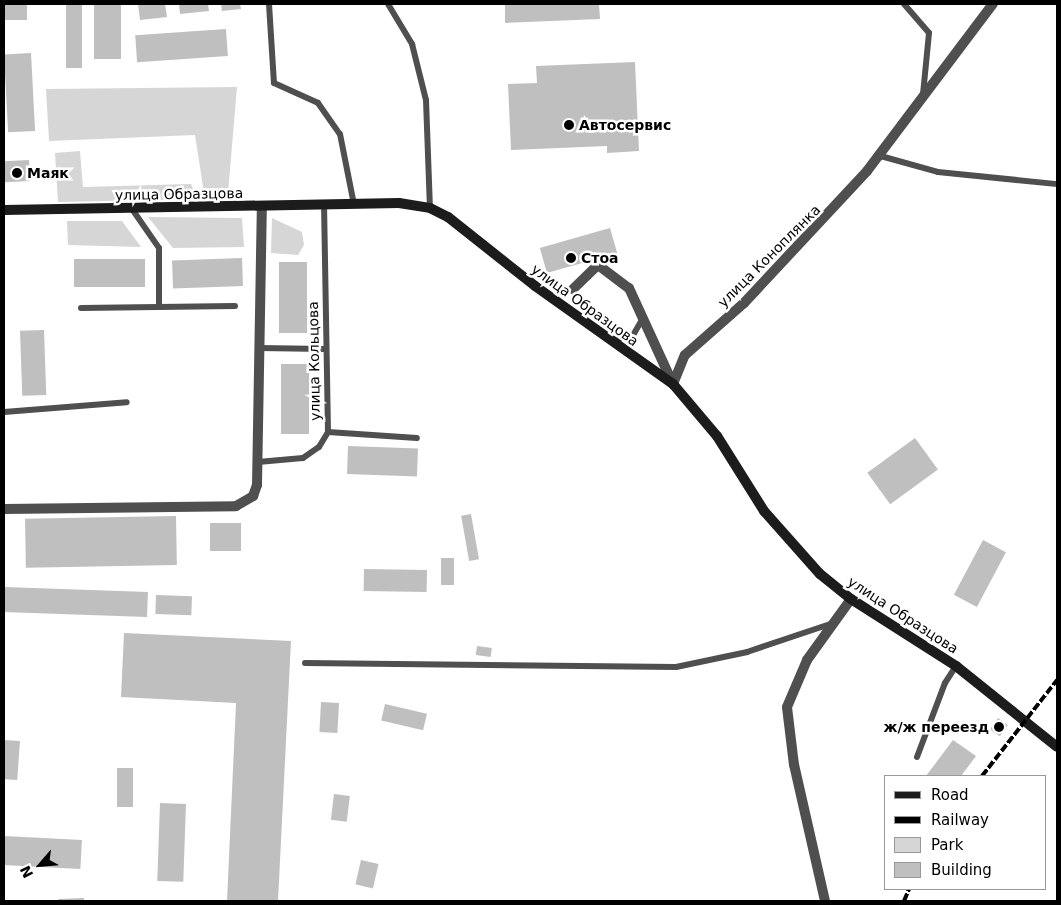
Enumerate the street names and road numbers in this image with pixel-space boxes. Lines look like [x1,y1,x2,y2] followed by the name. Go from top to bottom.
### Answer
[115,184,243,204] street label: улица Образцова
[714,201,824,311] street label: улица Коноплянка
[528,260,642,350] street label: улица Образцова
[305,301,323,421] street label: улица Кольцова
[845,573,961,657] street label: улица Образцова

